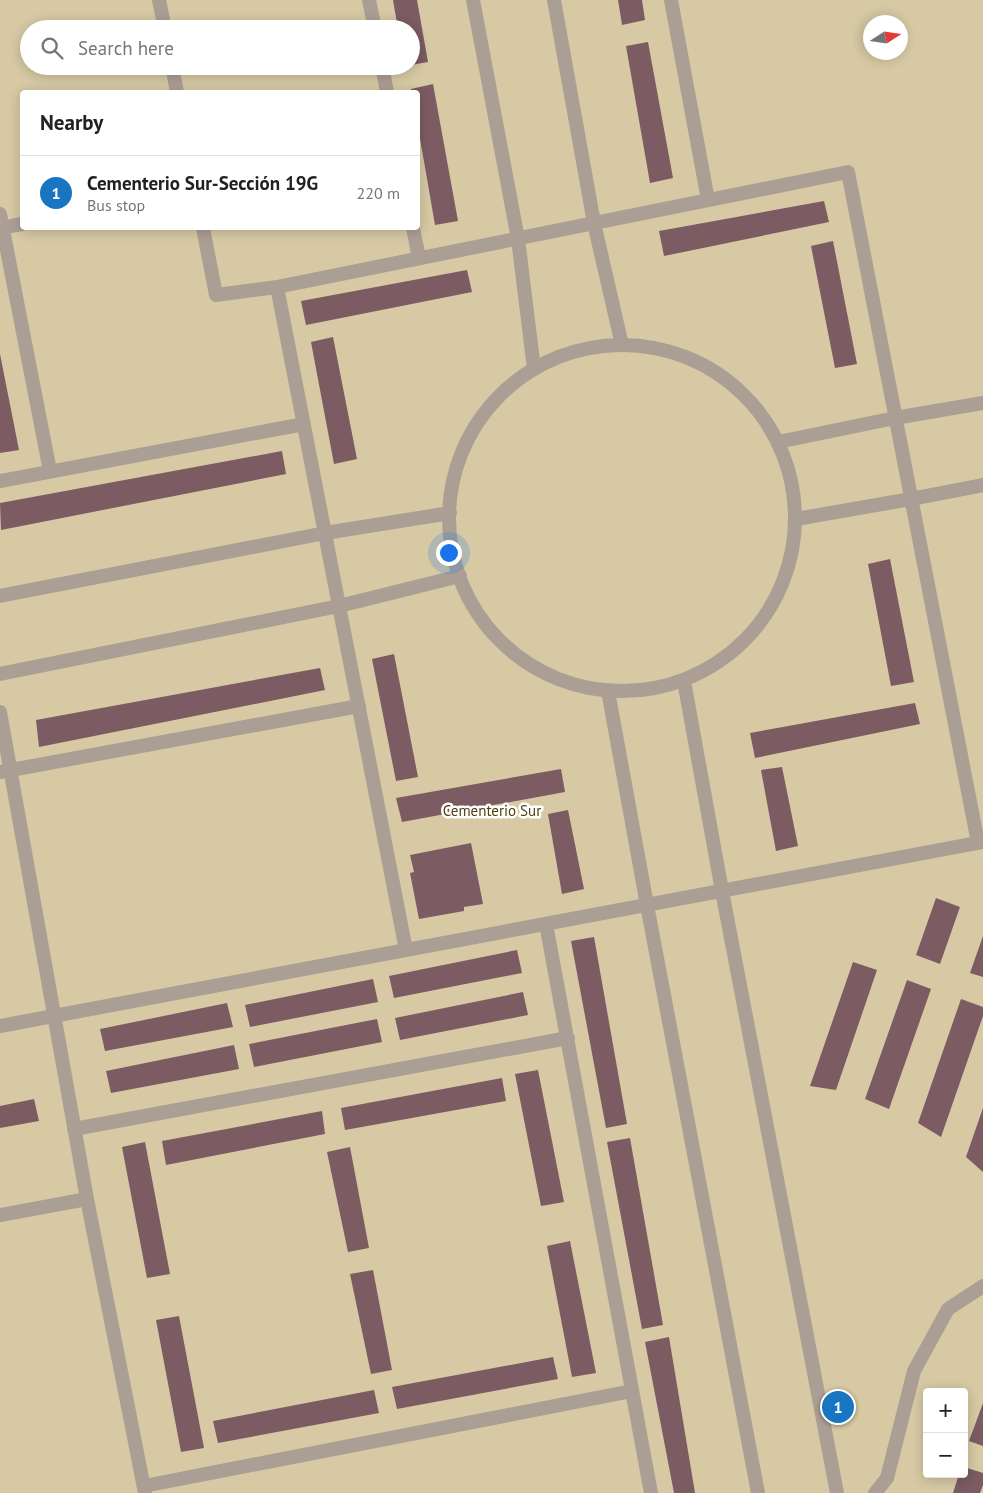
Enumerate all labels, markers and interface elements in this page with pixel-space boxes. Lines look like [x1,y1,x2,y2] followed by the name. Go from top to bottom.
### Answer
[863,15,908,60] north arrow
[20,20,420,75] search box
[38,34,66,62] icon: search
[78,36,174,60] text: Search here
[40,109,103,136] text: Nearby
[87,171,318,195] text: Cementerio Sur-Sección 19G
[51,183,61,203] text: 1
[357,183,400,203] text: 220 m
[87,195,145,215] text: Bus stop
[436,540,462,566] your location
[443,801,541,820] park label: Cementerio Sur
[822,1388,854,1426] pin: 1
[923,1388,968,1478] map controls
[923,1388,968,1433] button: +
[923,1433,968,1478] button: −

